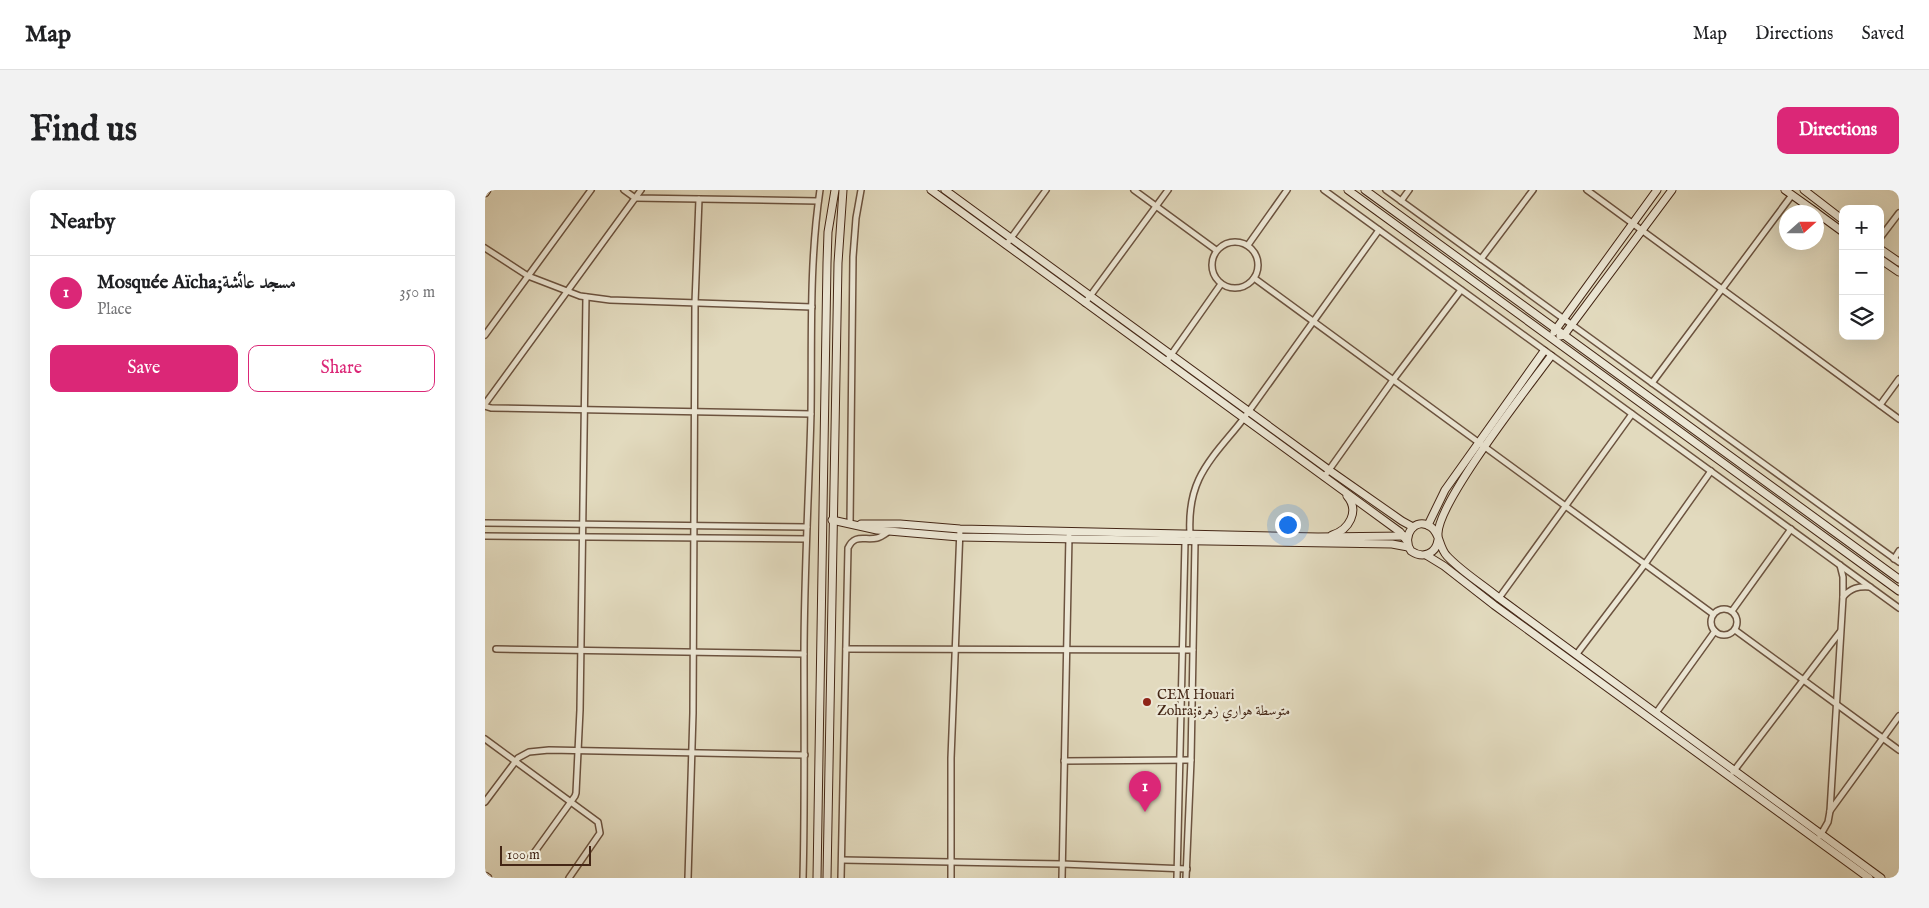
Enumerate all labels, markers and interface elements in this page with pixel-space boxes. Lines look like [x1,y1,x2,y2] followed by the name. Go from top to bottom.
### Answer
[25,19,71,50] text: Map
[1693,23,1727,46] text: Map
[1755,23,1833,46] text: Directions
[1861,23,1904,46] text: Saved
[1777,107,1899,154] button: Directions
[30,108,137,153] text: Find us
[1779,205,1824,250] north arrow
[1839,205,1884,340] map controls
[1839,205,1884,250] button: +
[50,209,115,236] text: Nearby
[1839,250,1884,295] button: −
[97,271,296,295] text: Mosquée Aïcha;مسجد عائشة
[63,283,69,303] text: 1
[400,283,435,303] text: 350 m
[1839,295,1884,340] button: layers
[97,300,132,320] text: Place
[50,345,238,392] button: Save
[248,345,435,392] button: Share
[1275,512,1301,538] your location
[1157,686,1290,722] place label: CEM Houari Zohra;متوسطة هواري زهرة
[1141,696,1153,708] marker: CEM Houari Zohra;متوسطة هواري زهرة
[1129,771,1161,812] pin: 1
[500,843,591,866] scale bar
[507,846,540,864] text: 100 m

